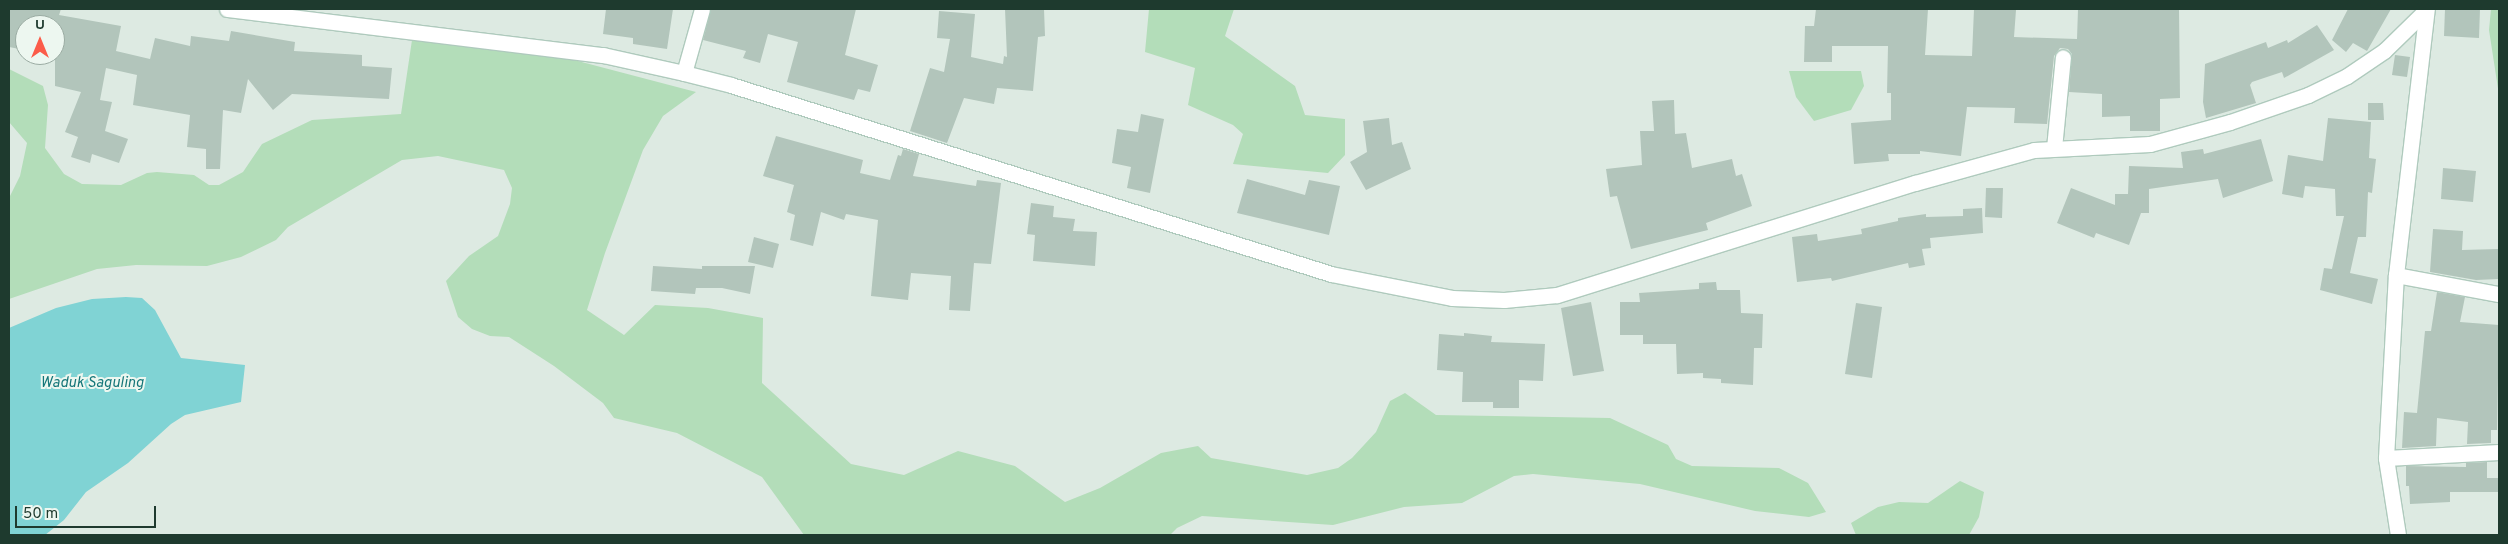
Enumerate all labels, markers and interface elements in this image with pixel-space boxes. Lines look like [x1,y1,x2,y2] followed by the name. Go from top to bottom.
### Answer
[15,15,65,65] north arrow
[35,17,45,34] text: U
[40,375,144,393] water label: Waduk Saguling
[18,496,159,528] scale bar
[23,505,58,524] text: 50 m

